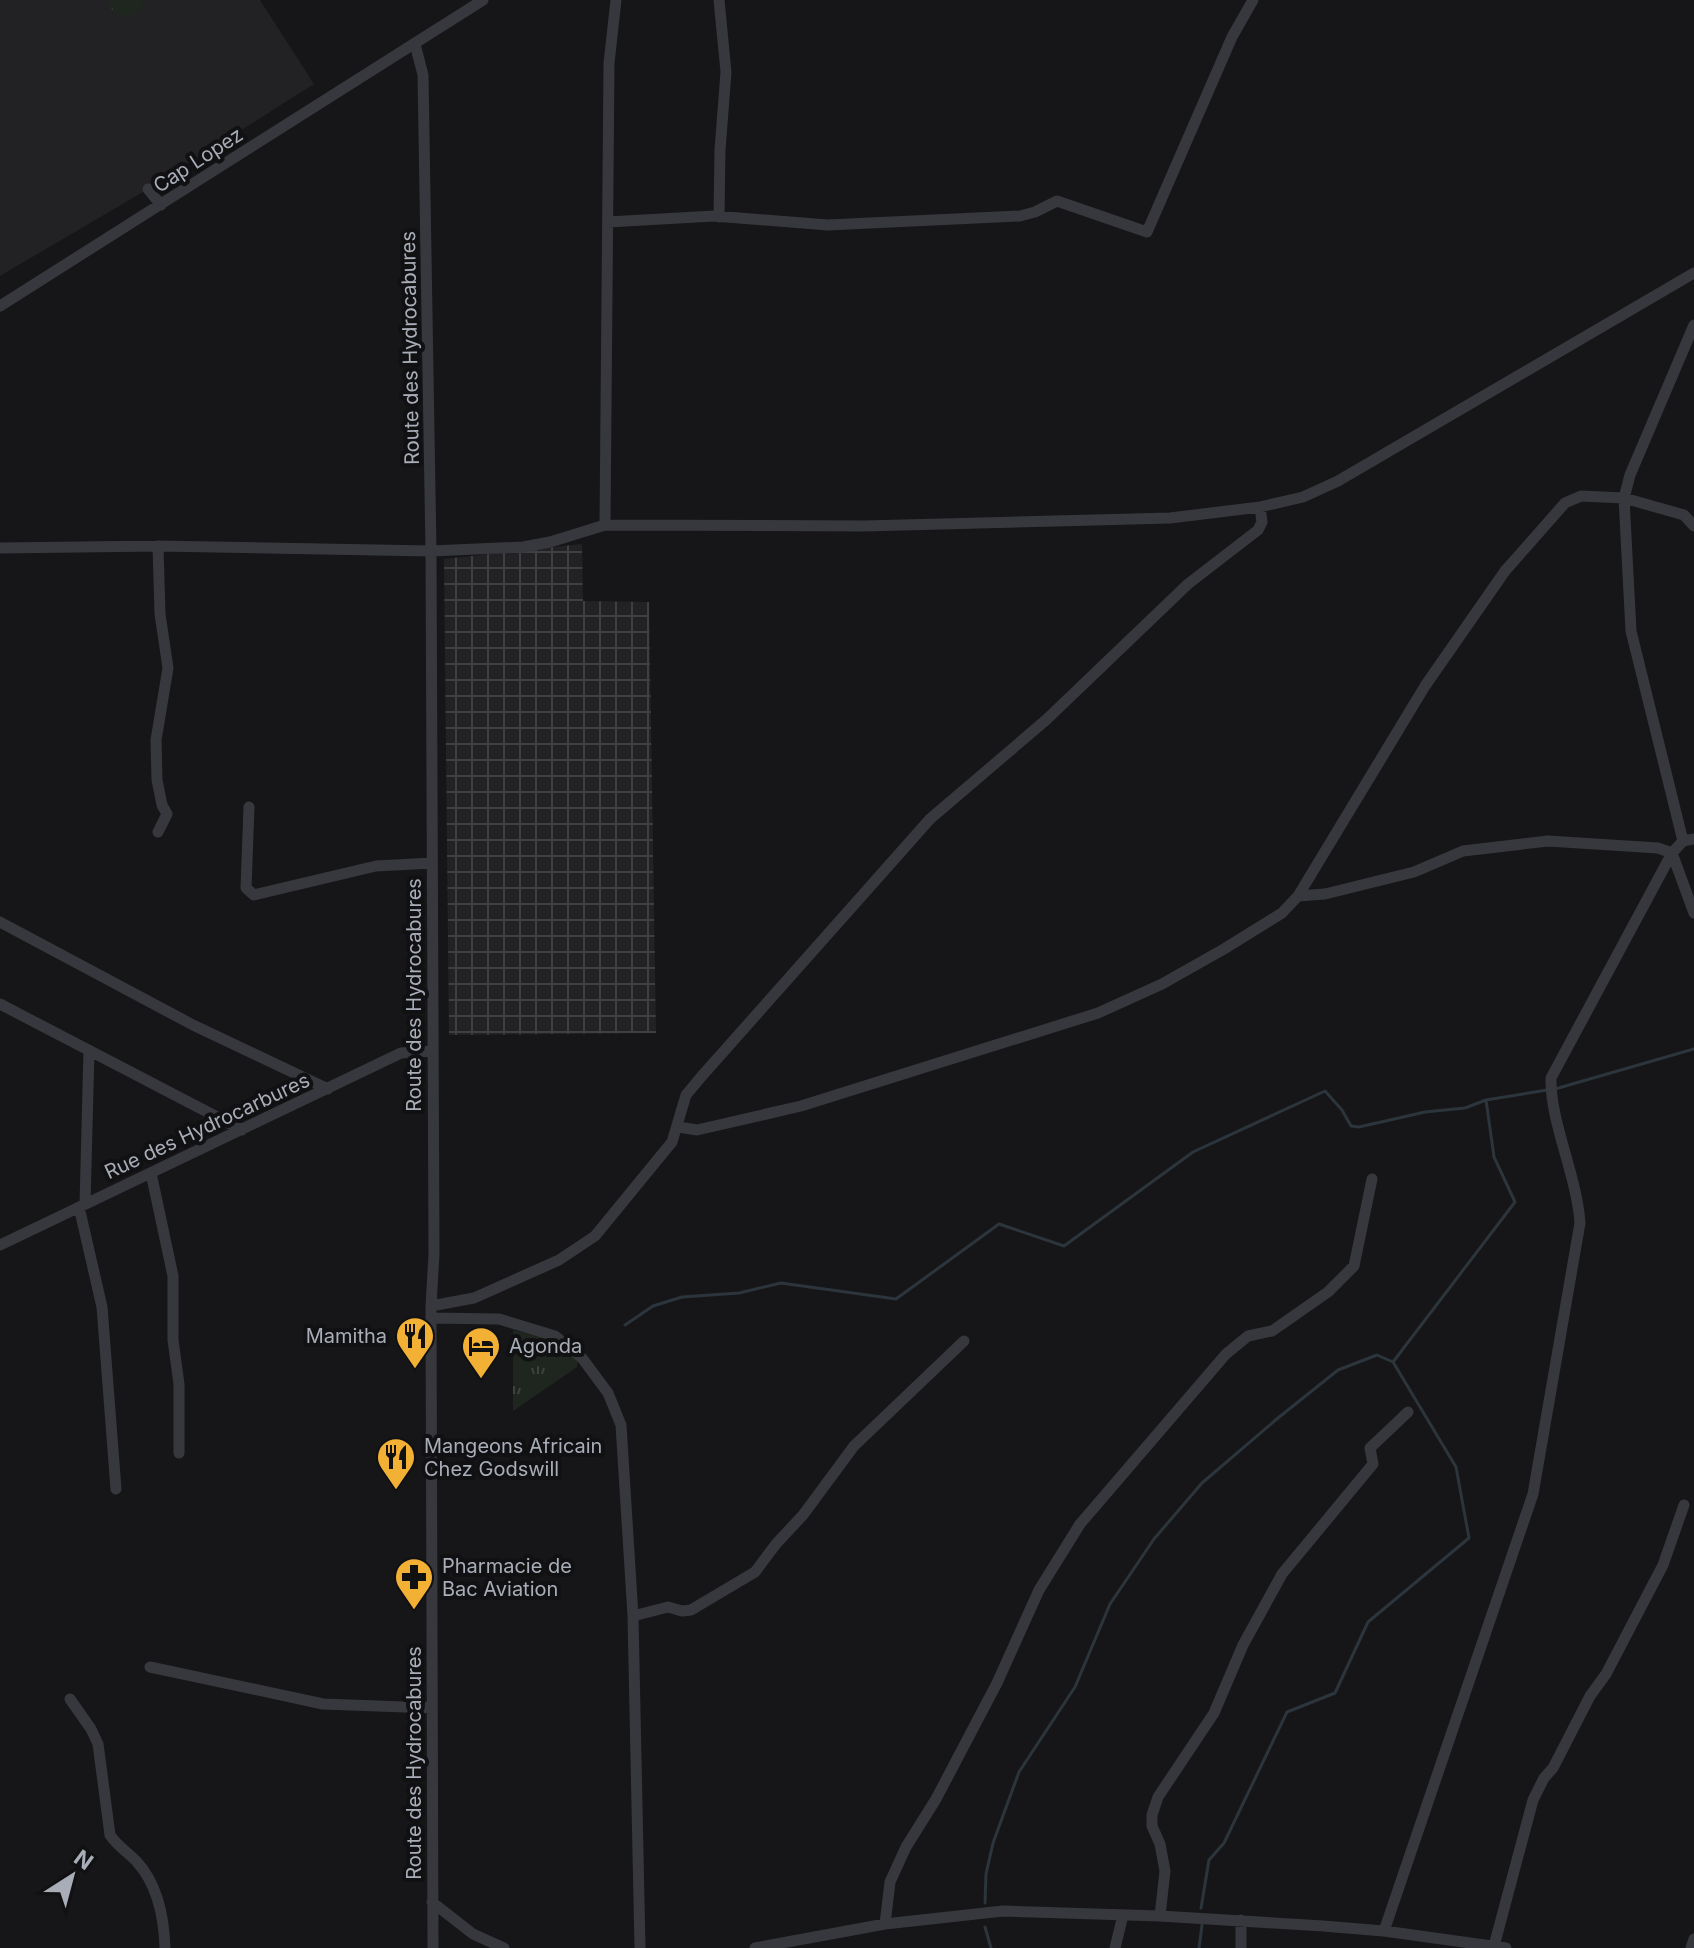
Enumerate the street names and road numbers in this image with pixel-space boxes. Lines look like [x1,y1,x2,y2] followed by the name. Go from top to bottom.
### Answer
[149,122,247,198] street label: Cap Lopez
[396,231,424,465] street label: Route des Hydrocabures
[402,878,426,1112] street label: Route des Hydrocabures
[101,1068,313,1184] street label: Rue des Hydrocarbures
[402,1646,426,1880] street label: Route des Hydrocabures

